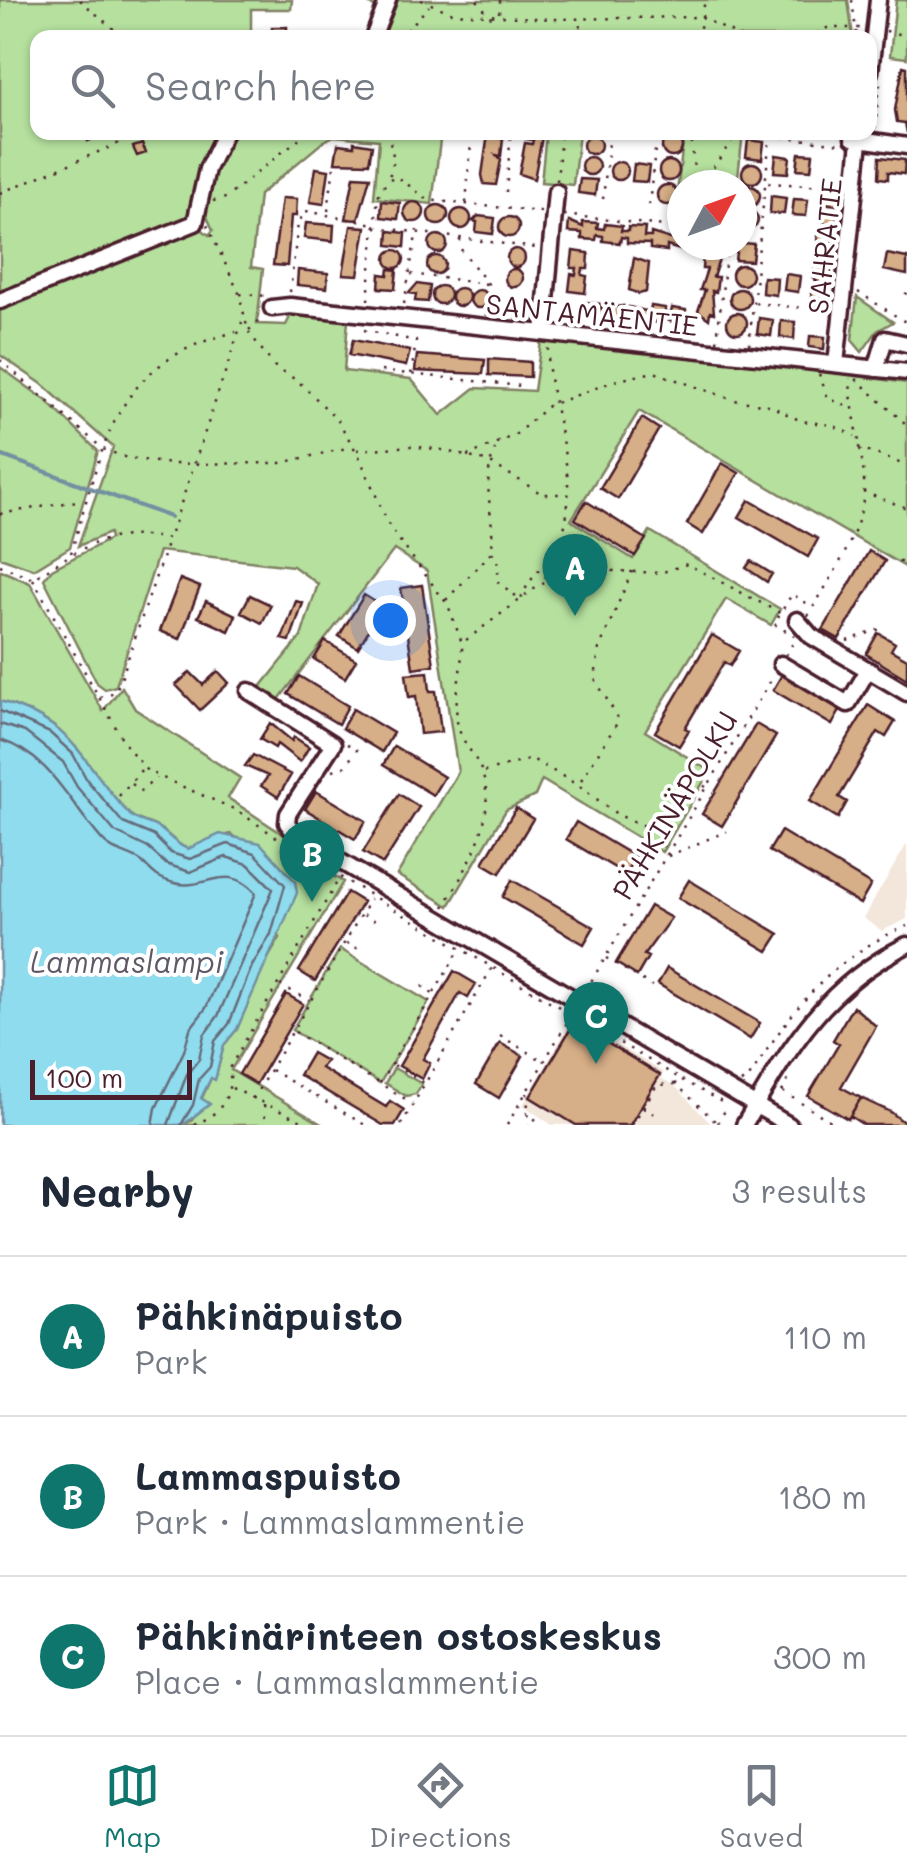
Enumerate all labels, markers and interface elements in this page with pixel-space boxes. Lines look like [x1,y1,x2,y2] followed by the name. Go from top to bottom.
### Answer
[30,30,877,140] search box
[65,58,120,113] icon: search
[145,60,376,110] text: Search here
[667,170,757,260] north arrow
[799,176,849,316] street label: SAHRATIE
[484,285,700,343] street label: SANTAMÄENTIE
[542,534,608,616] pin: A
[365,595,416,646] your location
[604,704,744,906] street label: PÄHKINÄPOLKU
[280,820,344,902] pin: B
[30,941,225,981] water label: Lammaslampi
[564,982,628,1064] pin: C
[30,1055,192,1100] scale bar
[45,1059,123,1095] text: 100 m
[40,1163,194,1218] text: Nearby
[731,1169,867,1211] text: 3 results
[135,1290,402,1340] text: Pähkinäpuisto
[61,1315,84,1357] text: A
[783,1315,867,1357] text: 110 m
[135,1340,208,1382] text: Park
[135,1450,401,1500] text: Lammaspuisto
[62,1475,83,1517] text: B
[778,1475,867,1517] text: 180 m
[135,1500,525,1542] text: Park · Lammaslammentie
[135,1610,662,1660] text: Pähkinärinteen ostoskeskus
[61,1635,84,1677] text: C
[773,1635,867,1677] text: 300 m
[135,1660,539,1702] text: Place · Lammaslammentie
[104,1758,161,1854] tab: Map
[369,1758,512,1854] tab: Directions
[720,1758,803,1854] tab: Saved

